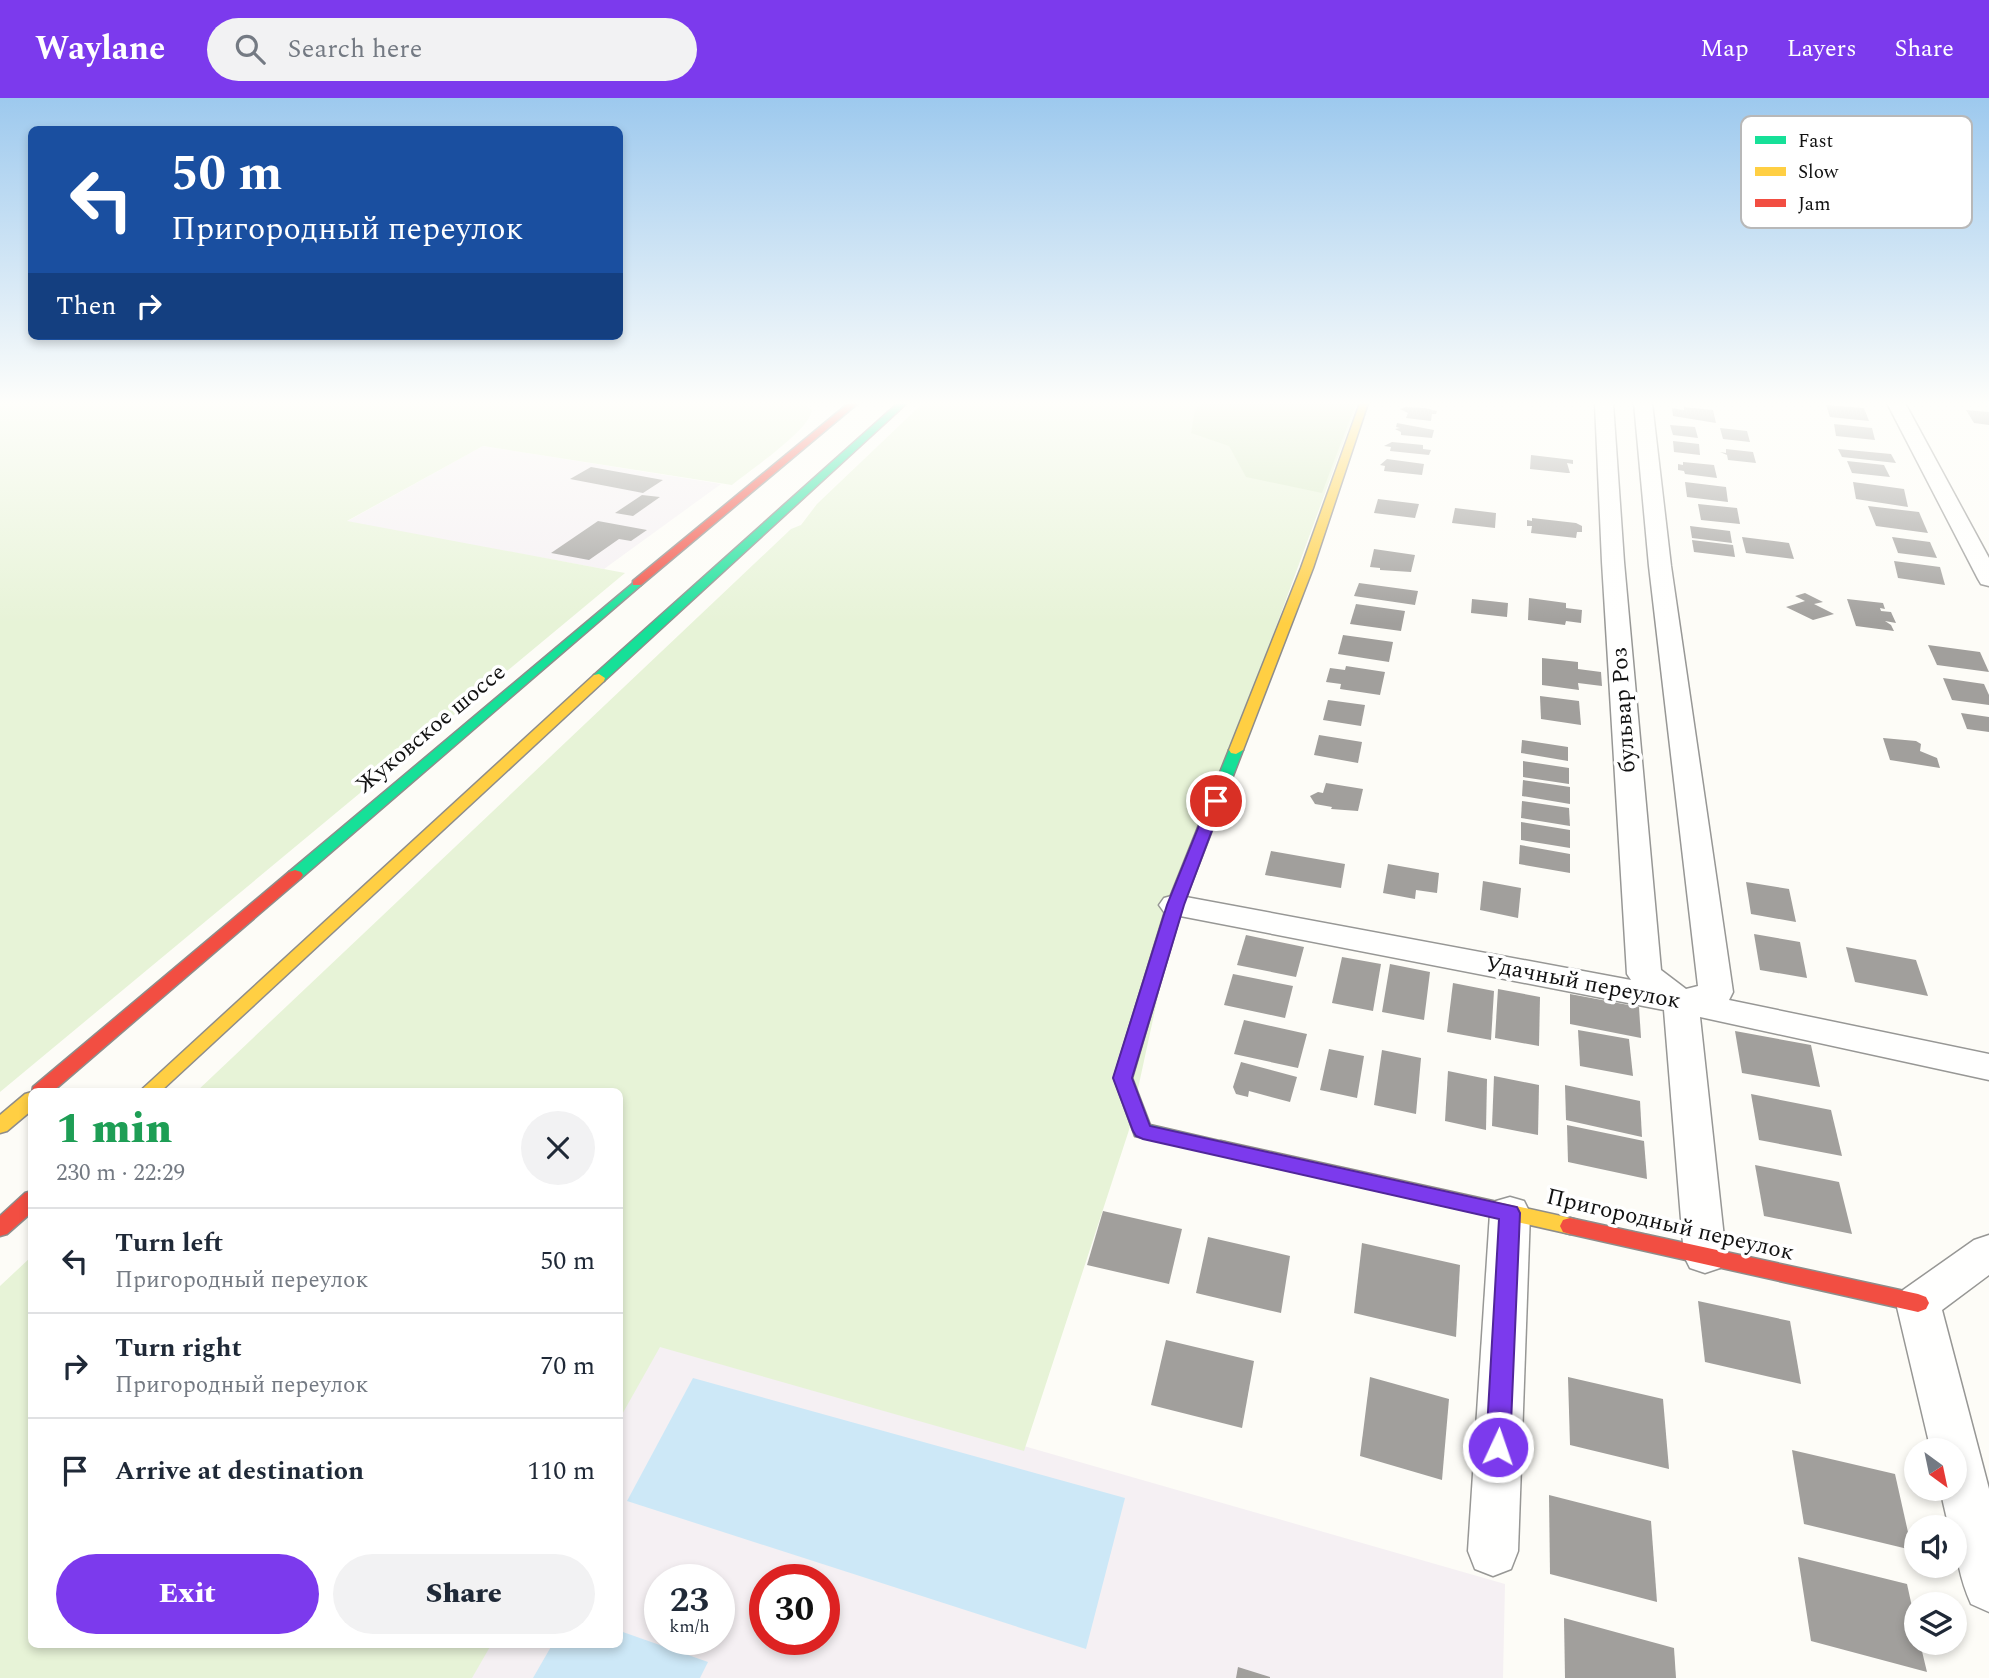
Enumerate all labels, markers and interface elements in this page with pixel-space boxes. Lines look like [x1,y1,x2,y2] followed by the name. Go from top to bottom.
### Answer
[207,18,697,81] search box
[35,24,165,74] text: Waylane
[287,29,422,69] text: Search here
[231,30,269,68] icon: search
[1700,31,1749,67] text: Map
[1787,31,1857,67] text: Layers
[1895,31,1954,67] text: Share
[1741,116,1972,228] legend
[1798,127,1834,156] text: Fast
[171,137,282,212] text: 50 m
[56,154,147,245] icon: left
[1798,158,1839,187] text: Slow
[1798,190,1830,219] text: Jam
[171,205,523,254] text: Пригородный переулок
[56,286,116,326] text: Then
[130,287,168,325] icon: right
[1602,646,1646,774] street label: бульвар Роз
[348,656,514,802] street label: Жуковское шоссе
[1186,771,1246,831] pin
[1197,782,1235,820] icon: arrive
[1482,947,1684,1019] street label: Удачный переулок
[56,1098,172,1161] text: 1 min
[521,1111,595,1185] button: close
[56,1156,185,1191] text: 230 m · 22:29
[1543,1179,1797,1271] street label: Пригородный переулок
[115,1223,223,1263] text: Turn left
[540,1241,595,1281] text: 50 m
[56,1242,94,1280] icon: left
[115,1263,368,1298] text: Пригородный переулок
[115,1328,242,1368] text: Turn right
[540,1346,595,1386] text: 70 m
[56,1347,94,1385] icon: right
[115,1368,368,1403] text: Пригородный переулок
[1461,1410,1535,1484] position arrow
[1904,1438,1967,1502] north arrow
[1904,1438,1967,1655] map controls
[115,1451,364,1491] text: Arrive at destination
[527,1451,595,1491] text: 110 m
[56,1452,94,1490] icon: arrive
[1904,1515,1967,1578] button: sound
[56,1554,319,1634] button: Exit
[333,1554,595,1634] button: Share
[749,1564,840,1655] speed limit sign: 30
[670,1574,709,1627] text: 23
[1904,1592,1967,1655] button: layers
[669,1613,710,1640] text: km/h

